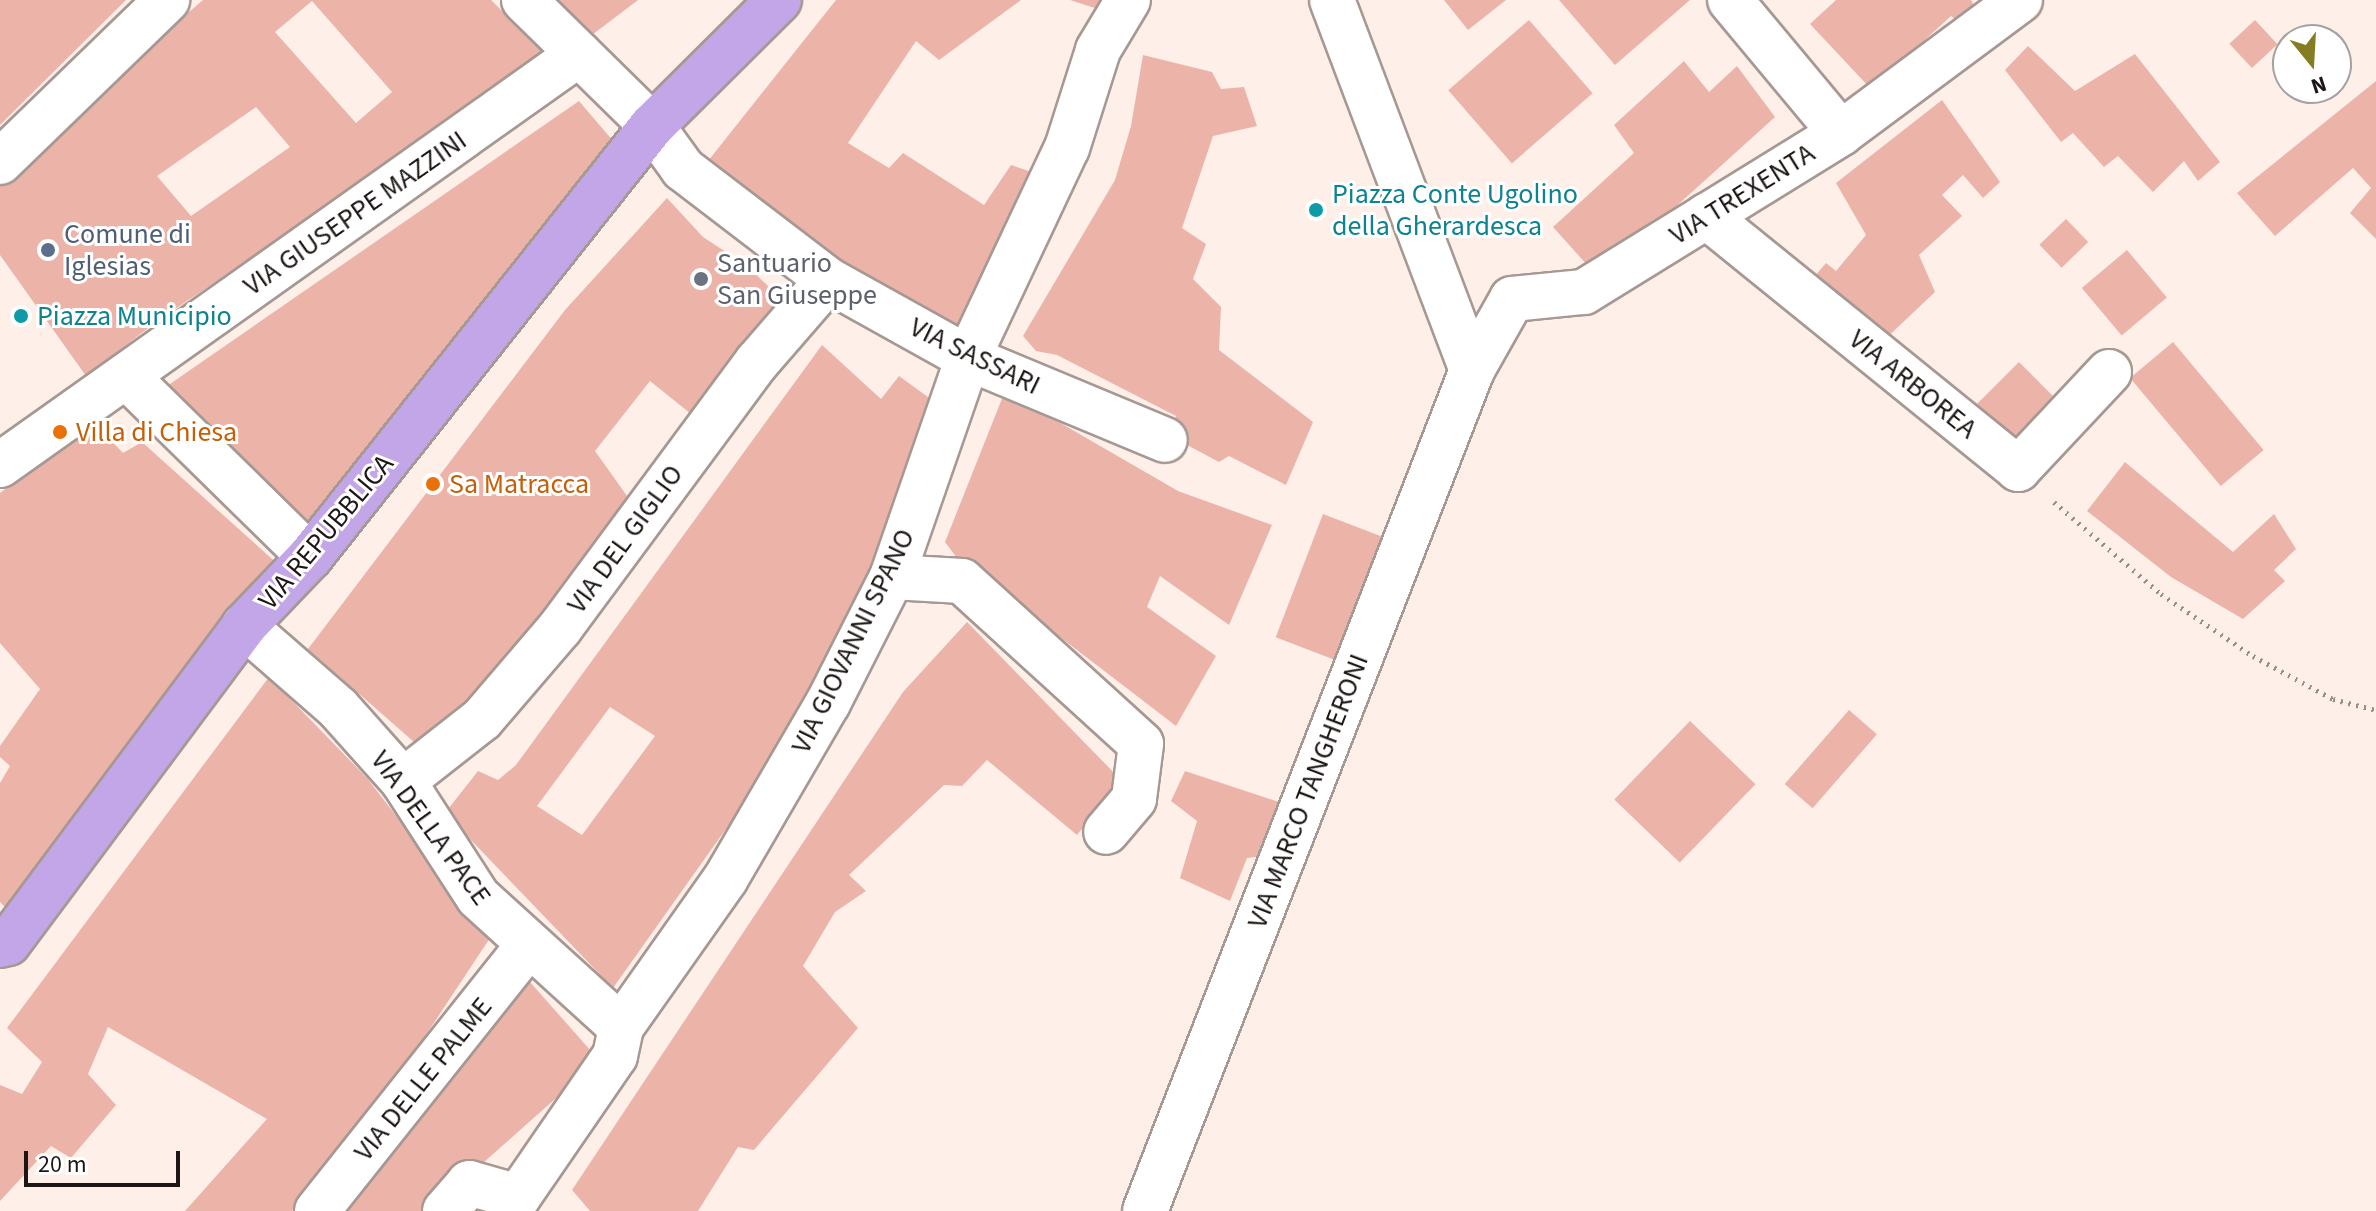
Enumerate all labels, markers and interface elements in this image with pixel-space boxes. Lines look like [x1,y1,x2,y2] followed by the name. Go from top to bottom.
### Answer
[2272,24,2352,104] north arrow
[2307,67,2331,102] text: N
[237,123,473,303] street label: VIA GIUSEPPE MAZZINI
[1663,136,1821,252] street label: VIA TREXENTA
[1332,177,1578,243] place label: Piazza Conte Ugolino della Gherardesca
[1307,201,1325,219] marker: Piazza Conte Ugolino della Gherardesca
[64,217,191,283] place label: Comune di Iglesias
[39,241,57,259] marker: Comune di Iglesias
[717,246,877,312] place label: Santuario San Giuseppe
[692,270,710,288] marker: Santuario San Giuseppe
[37,299,232,333] place label: Piazza Municipio
[12,307,30,325] marker: Piazza Municipio
[904,310,1046,402] street label: VIA SASSARI
[1842,322,1984,446] street label: VIA ARBOREA
[76,415,237,449] place label: Villa di Chiesa
[51,423,69,441] marker: Villa di Chiesa
[251,448,401,616] street label: VIA REPUBBLICA
[560,458,690,620] street label: VIA DEL GIGLIO
[449,467,589,501] place label: Sa Matracca
[424,475,442,493] marker: Sa Matracca
[784,523,922,759] street label: VIA GIOVANNI SPANO
[1240,649,1376,933] street label: VIA MARCO TANGHERONI
[364,744,498,912] street label: VIA DELLA PACE
[347,990,499,1168] street label: VIA DELLE PALME
[28,1135,184,1185] scale bar
[38,1147,87,1182] text: 20 m

